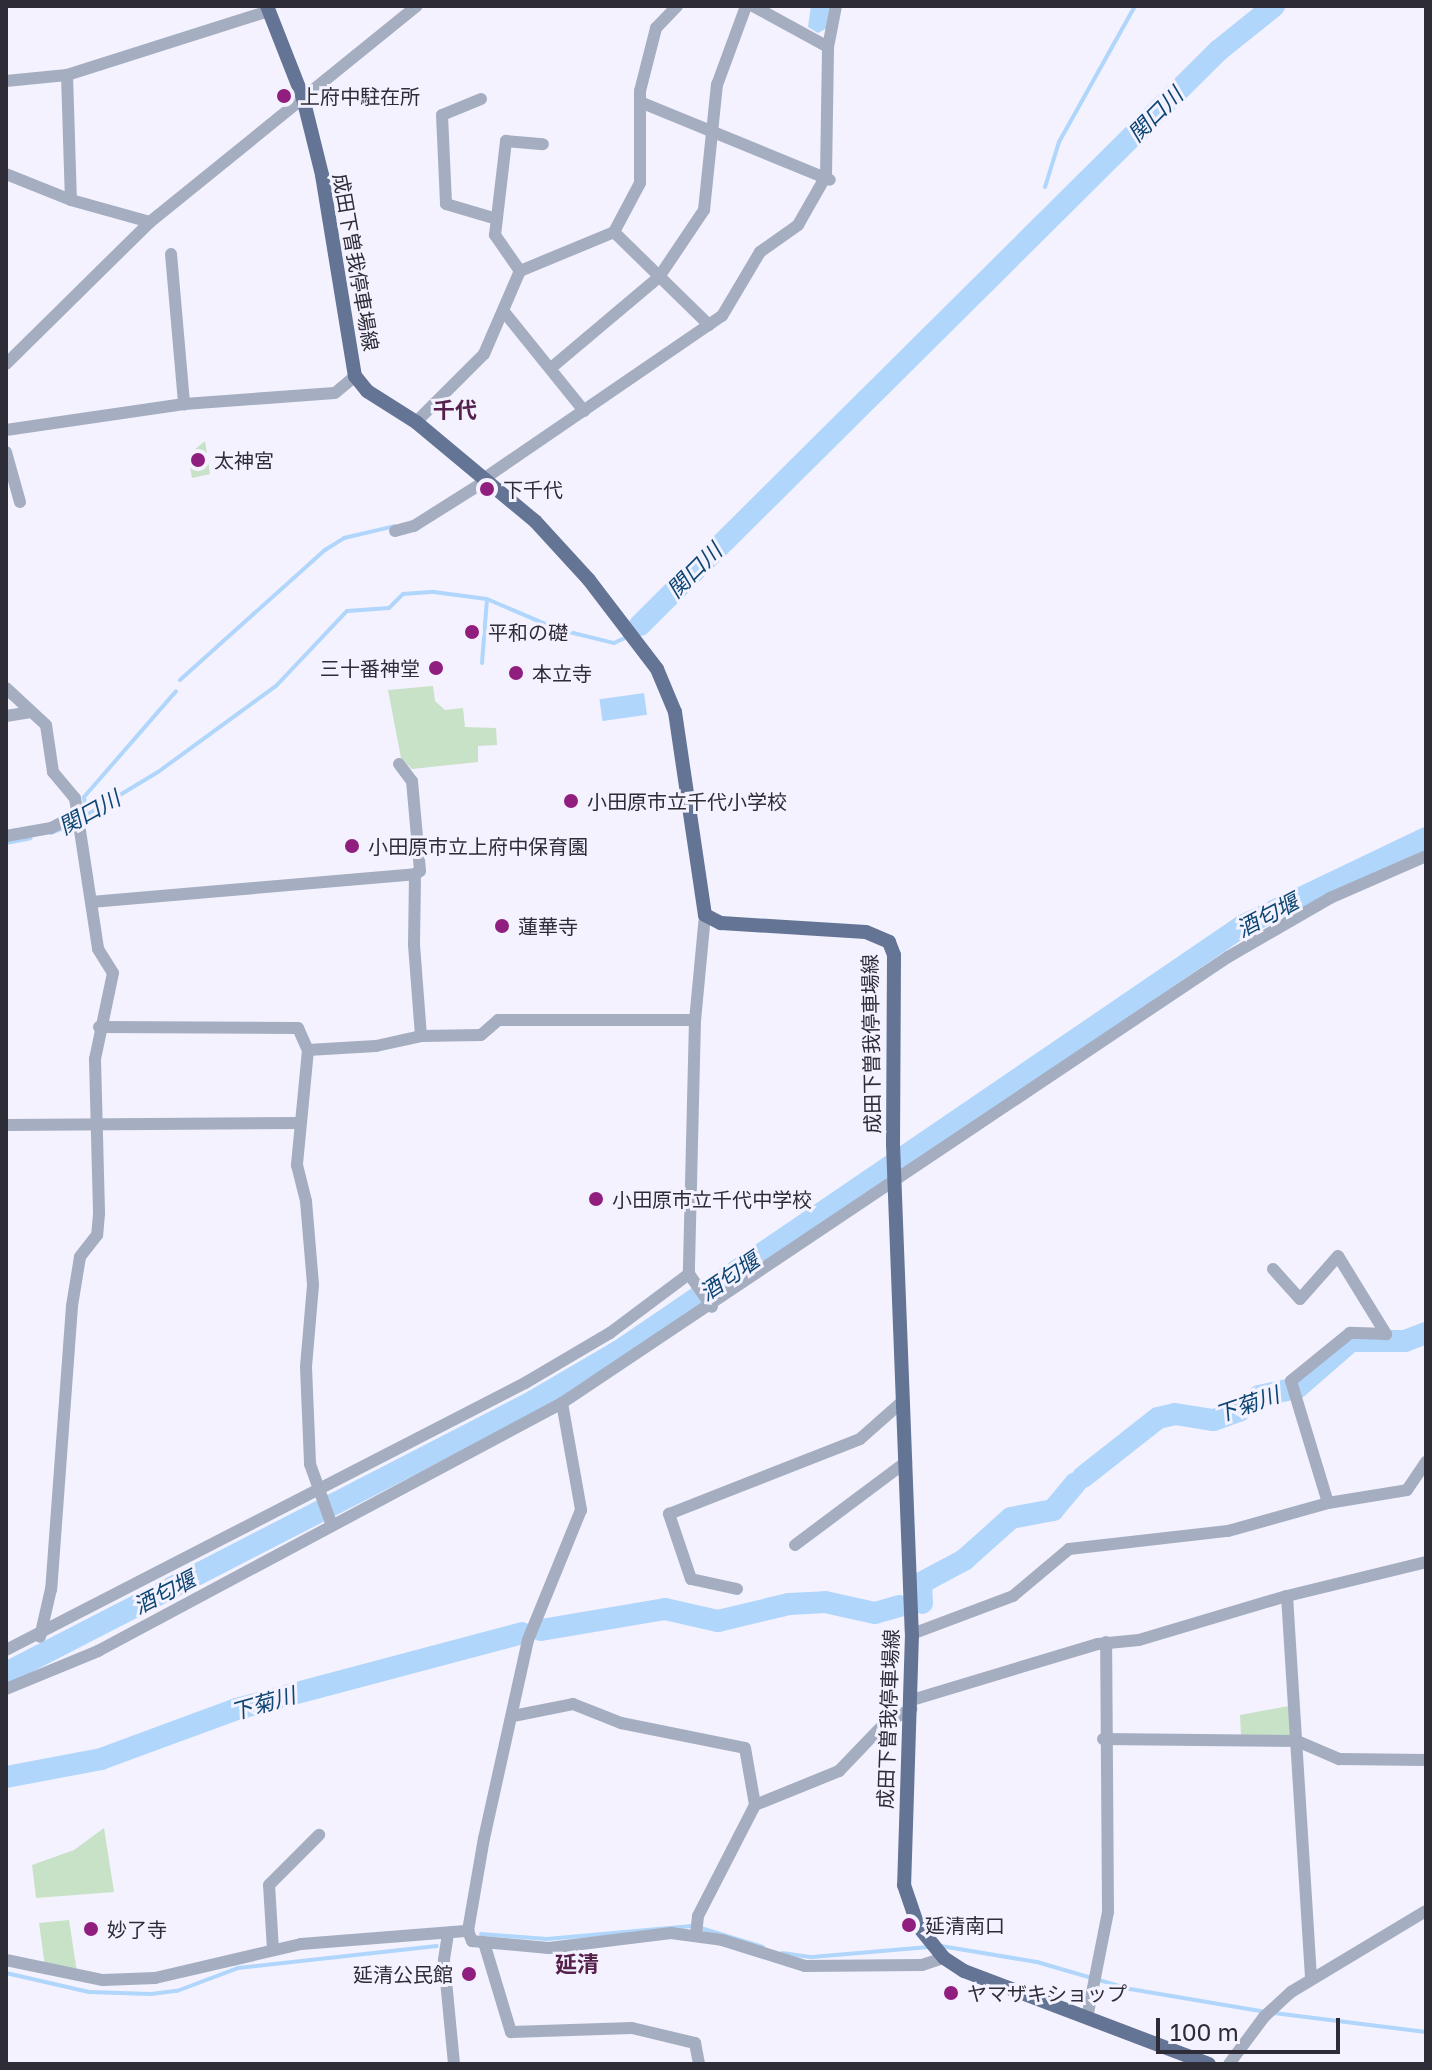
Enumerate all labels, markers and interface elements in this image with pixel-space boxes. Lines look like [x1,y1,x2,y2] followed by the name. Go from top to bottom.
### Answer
[1122,81,1188,147] water label: 関口川
[300,84,420,108] place label: 上府中駐在所
[275,87,293,105] marker: 上府中駐在所
[329,171,383,353] street label: 成田下曽我停車場線
[433,397,477,423] district label: 千代
[214,448,274,472] place label: 太神宮
[189,451,207,469] marker: 太神宮
[503,477,563,501] place label: 下千代
[478,480,496,498] marker: 下千代
[661,537,727,603] water label: 関口川
[488,620,568,644] place label: 平和の礎
[463,623,481,641] marker: 平和の礎
[320,656,420,680] place label: 三十番神堂
[427,659,445,677] marker: 三十番神堂
[532,661,592,685] place label: 本立寺
[507,664,525,682] marker: 本立寺
[54,784,124,840] water label: 関口川
[587,789,787,813] place label: 小田原市立千代小学校
[562,792,580,810] marker: 小田原市立千代小学校
[368,834,588,858] place label: 小田原市立上府中保育園
[343,837,361,855] marker: 小田原市立上府中保育園
[1232,888,1302,942] water label: 酒匂堰
[518,914,578,938] place label: 蓮華寺
[493,917,511,935] marker: 蓮華寺
[857,954,885,1134] street label: 成田下曽我停車場線
[612,1187,812,1211] place label: 小田原市立千代中学校
[587,1190,605,1208] marker: 小田原市立千代中学校
[694,1247,764,1305] water label: 酒匂堰
[1212,1381,1282,1427] water label: 下菊川
[129,1565,199,1619] water label: 酒匂堰
[873,1629,903,1809] street label: 成田下曽我停車場線
[228,1681,298,1725] water label: 下菊川
[925,1913,1005,1937] place label: 延清南口
[900,1916,918,1934] marker: 延清南口
[107,1917,167,1941] place label: 妙了寺
[82,1920,100,1938] marker: 妙了寺
[555,1951,599,1977] district label: 延清
[353,1962,453,1986] place label: 延清公民館
[460,1965,478,1983] marker: 延清公民館
[967,1981,1127,2005] place label: ヤマザキショップ
[942,1984,960,2002] marker: ヤマザキショップ
[1160,2002,1344,2052] scale bar
[1170,2017,1239,2046] text: 100 m

